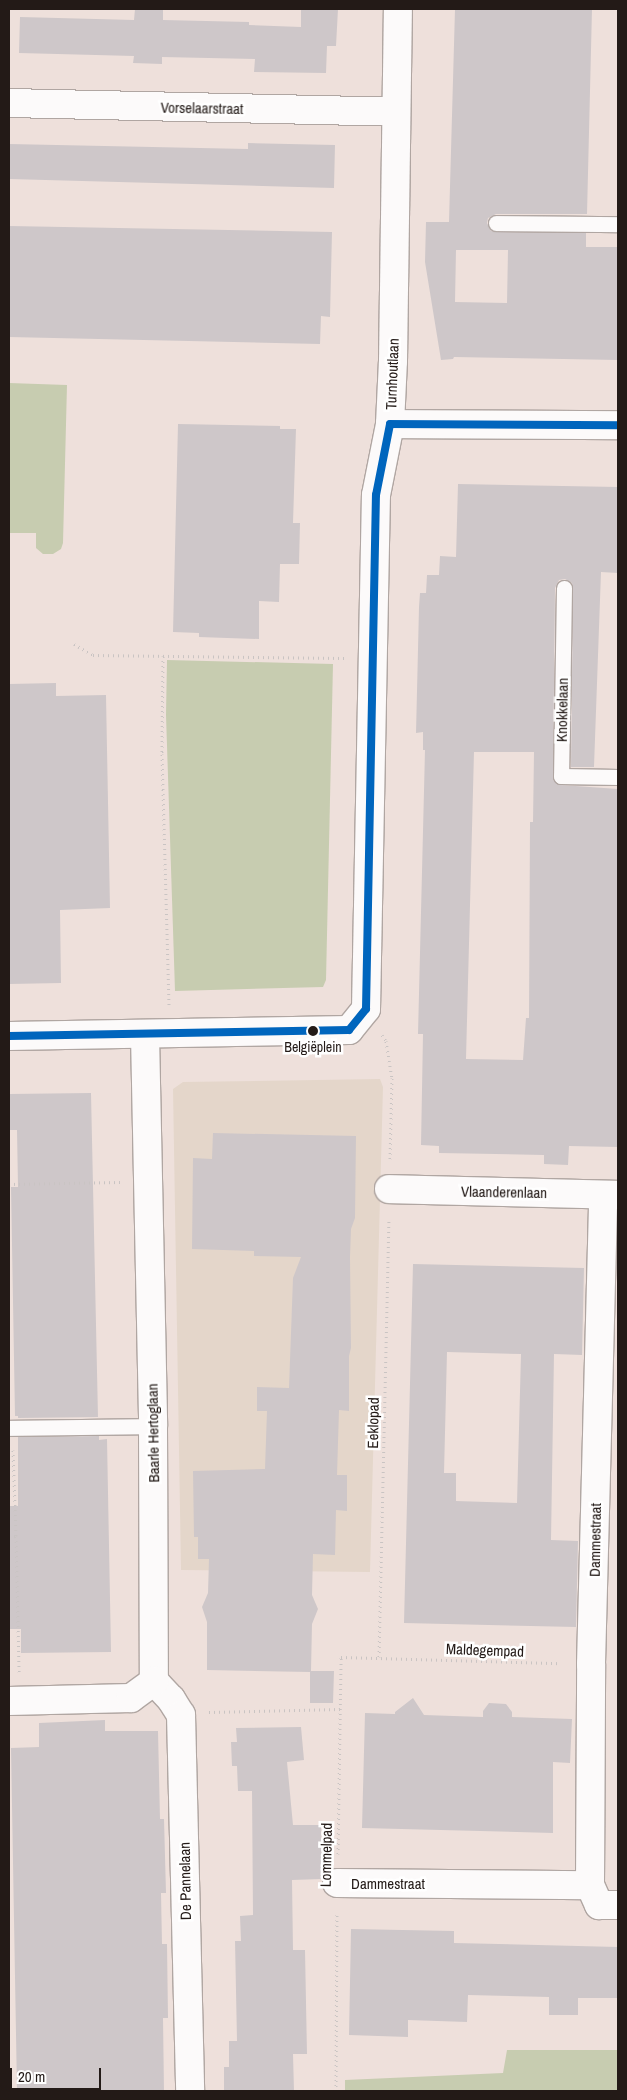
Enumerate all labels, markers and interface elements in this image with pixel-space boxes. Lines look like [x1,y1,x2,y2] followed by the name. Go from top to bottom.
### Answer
[160,98,244,118] street label: Vorselaarstraat
[382,338,402,410] street label: Turnhoutlaan
[552,678,572,742] street label: Knokkelaan
[308,1026,318,1036] marker: Belgiëplein
[284,1039,342,1055] place label: Belgiëplein
[461,1182,547,1202] street label: Vlaanderenlaan
[143,1383,163,1483] street label: Baarle Hertoglaan
[364,1397,382,1449] street label: Eeklopad
[585,1503,605,1577] street label: Dammestraat
[446,1640,524,1660] street label: Maldegempad
[316,1823,336,1887] street label: Lommelpad
[175,1842,195,1920] street label: De Pannelaan
[351,1875,425,1893] street label: Dammestraat
[12,2058,104,2090] scale bar
[18,2066,45,2087] text: 20 m

